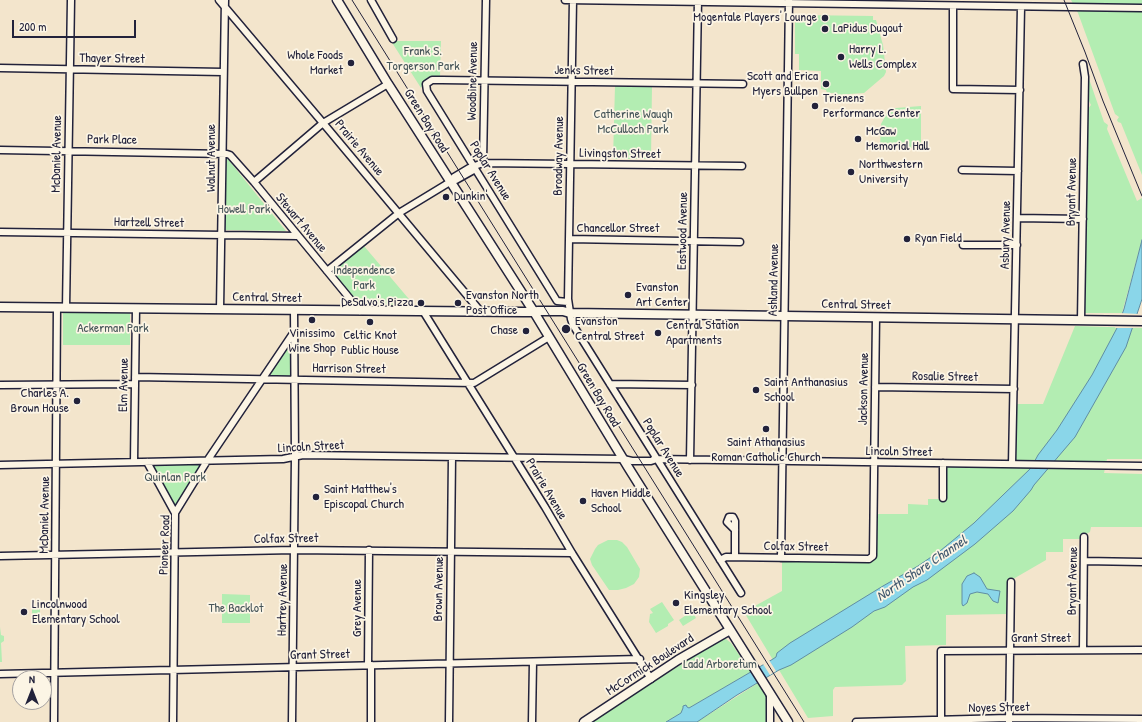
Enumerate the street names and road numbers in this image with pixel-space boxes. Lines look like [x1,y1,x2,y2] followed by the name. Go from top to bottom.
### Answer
[465,41,481,121] street label: Woodbine Avenue
[79,51,145,67] street label: Thayer Street
[554,63,614,79] street label: Jenks Street
[400,86,452,156] street label: Green Bay Road
[49,115,65,193] street label: McDaniel Avenue
[551,116,567,196] street label: Broadway Avenue
[331,117,387,179] street label: Prairie Avenue
[204,124,220,192] street label: Walnut Avenue
[87,132,137,148] street label: Park Place
[466,139,514,203] street label: Poplar Avenue
[579,145,661,163] street label: Livingston Street
[1064,158,1080,226] street label: Bryant Avenue
[272,190,330,256] street label: Stewart Avenue
[675,192,691,270] street label: Eastwood Avenue
[998,201,1014,269] street label: Asbury Avenue
[114,215,184,231] street label: Hartzell Street
[577,221,659,237] street label: Chancellor Street
[766,244,782,316] street label: Ashland Avenue
[232,290,302,306] street label: Central Street
[821,297,891,313] street label: Central Street
[856,353,872,425] street label: Jackson Avenue
[116,358,132,412] street label: Elm Avenue
[573,360,623,430] street label: Green Bay Road
[312,361,386,377] street label: Harrison Street
[912,369,978,385] street label: Rosalie Street
[639,416,687,480] street label: Poplar Avenue
[277,437,345,457] street label: Lincoln Street
[866,444,932,460] street label: Lincoln Street
[522,456,570,522] street label: Prairie Avenue
[37,476,53,554] street label: McDaniel Avenue
[156,515,174,575] street label: Pioneer Road
[254,531,318,547] street label: Colfax Street
[764,539,828,555] street label: Colfax Street
[1065,547,1081,615] street label: Bryant Avenue
[431,557,447,621] street label: Brown Avenue
[275,564,291,636] street label: Hartrey Avenue
[350,579,366,637] street label: Grey Avenue
[603,631,697,699] street label: McCormick Boulevard
[1011,631,1071,647] street label: Grant Street
[290,647,350,663] street label: Grant Street
[968,700,1030,716] street label: Noyes Street

